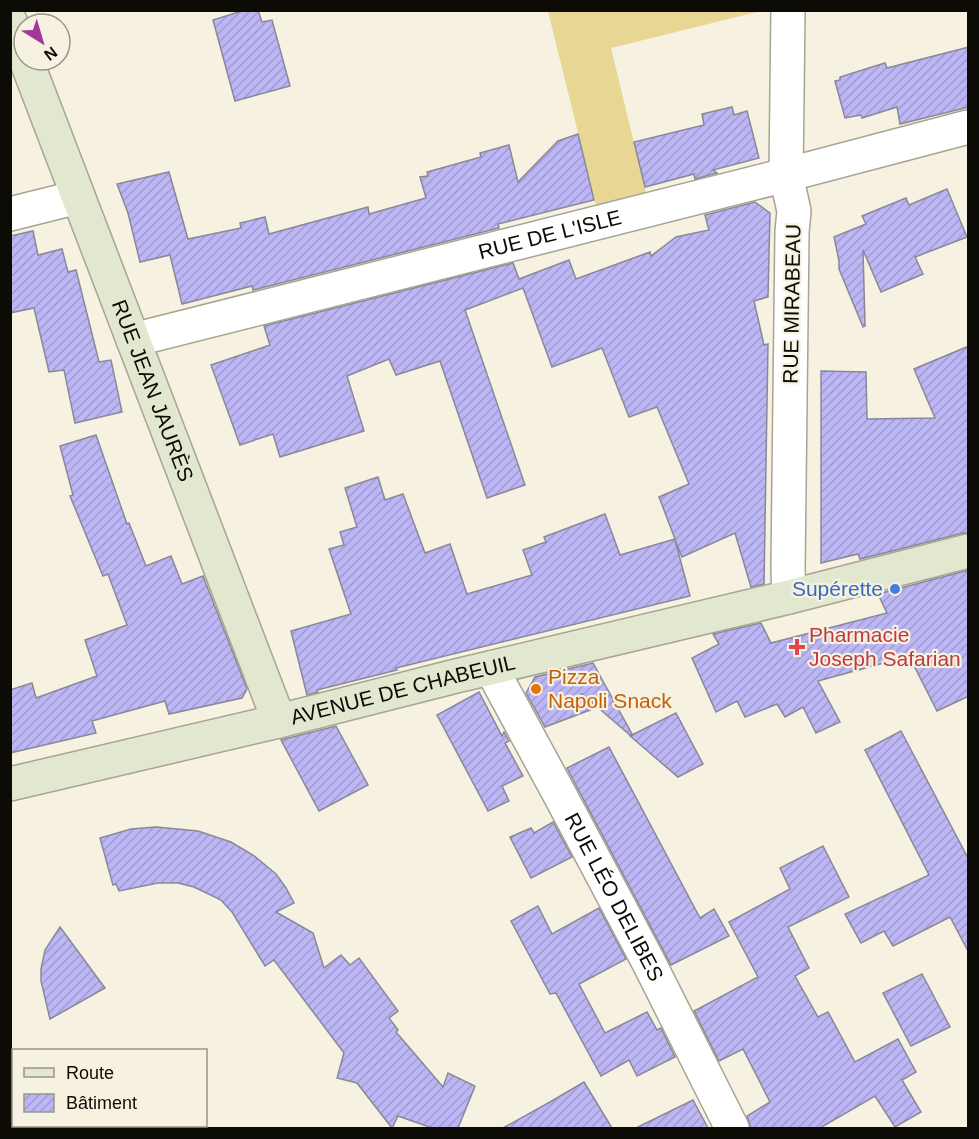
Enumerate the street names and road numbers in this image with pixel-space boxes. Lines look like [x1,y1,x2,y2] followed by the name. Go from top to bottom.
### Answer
[476,205,624,263] street label: RUE DE L'ISLE
[779,224,804,384] street label: RUE MIRABEAU
[108,296,198,484] street label: RUE JEAN JAURÈS
[288,650,517,729] street label: AVENUE DE CHABEUIL
[561,809,668,985] street label: RUE LÉO DELIBES

